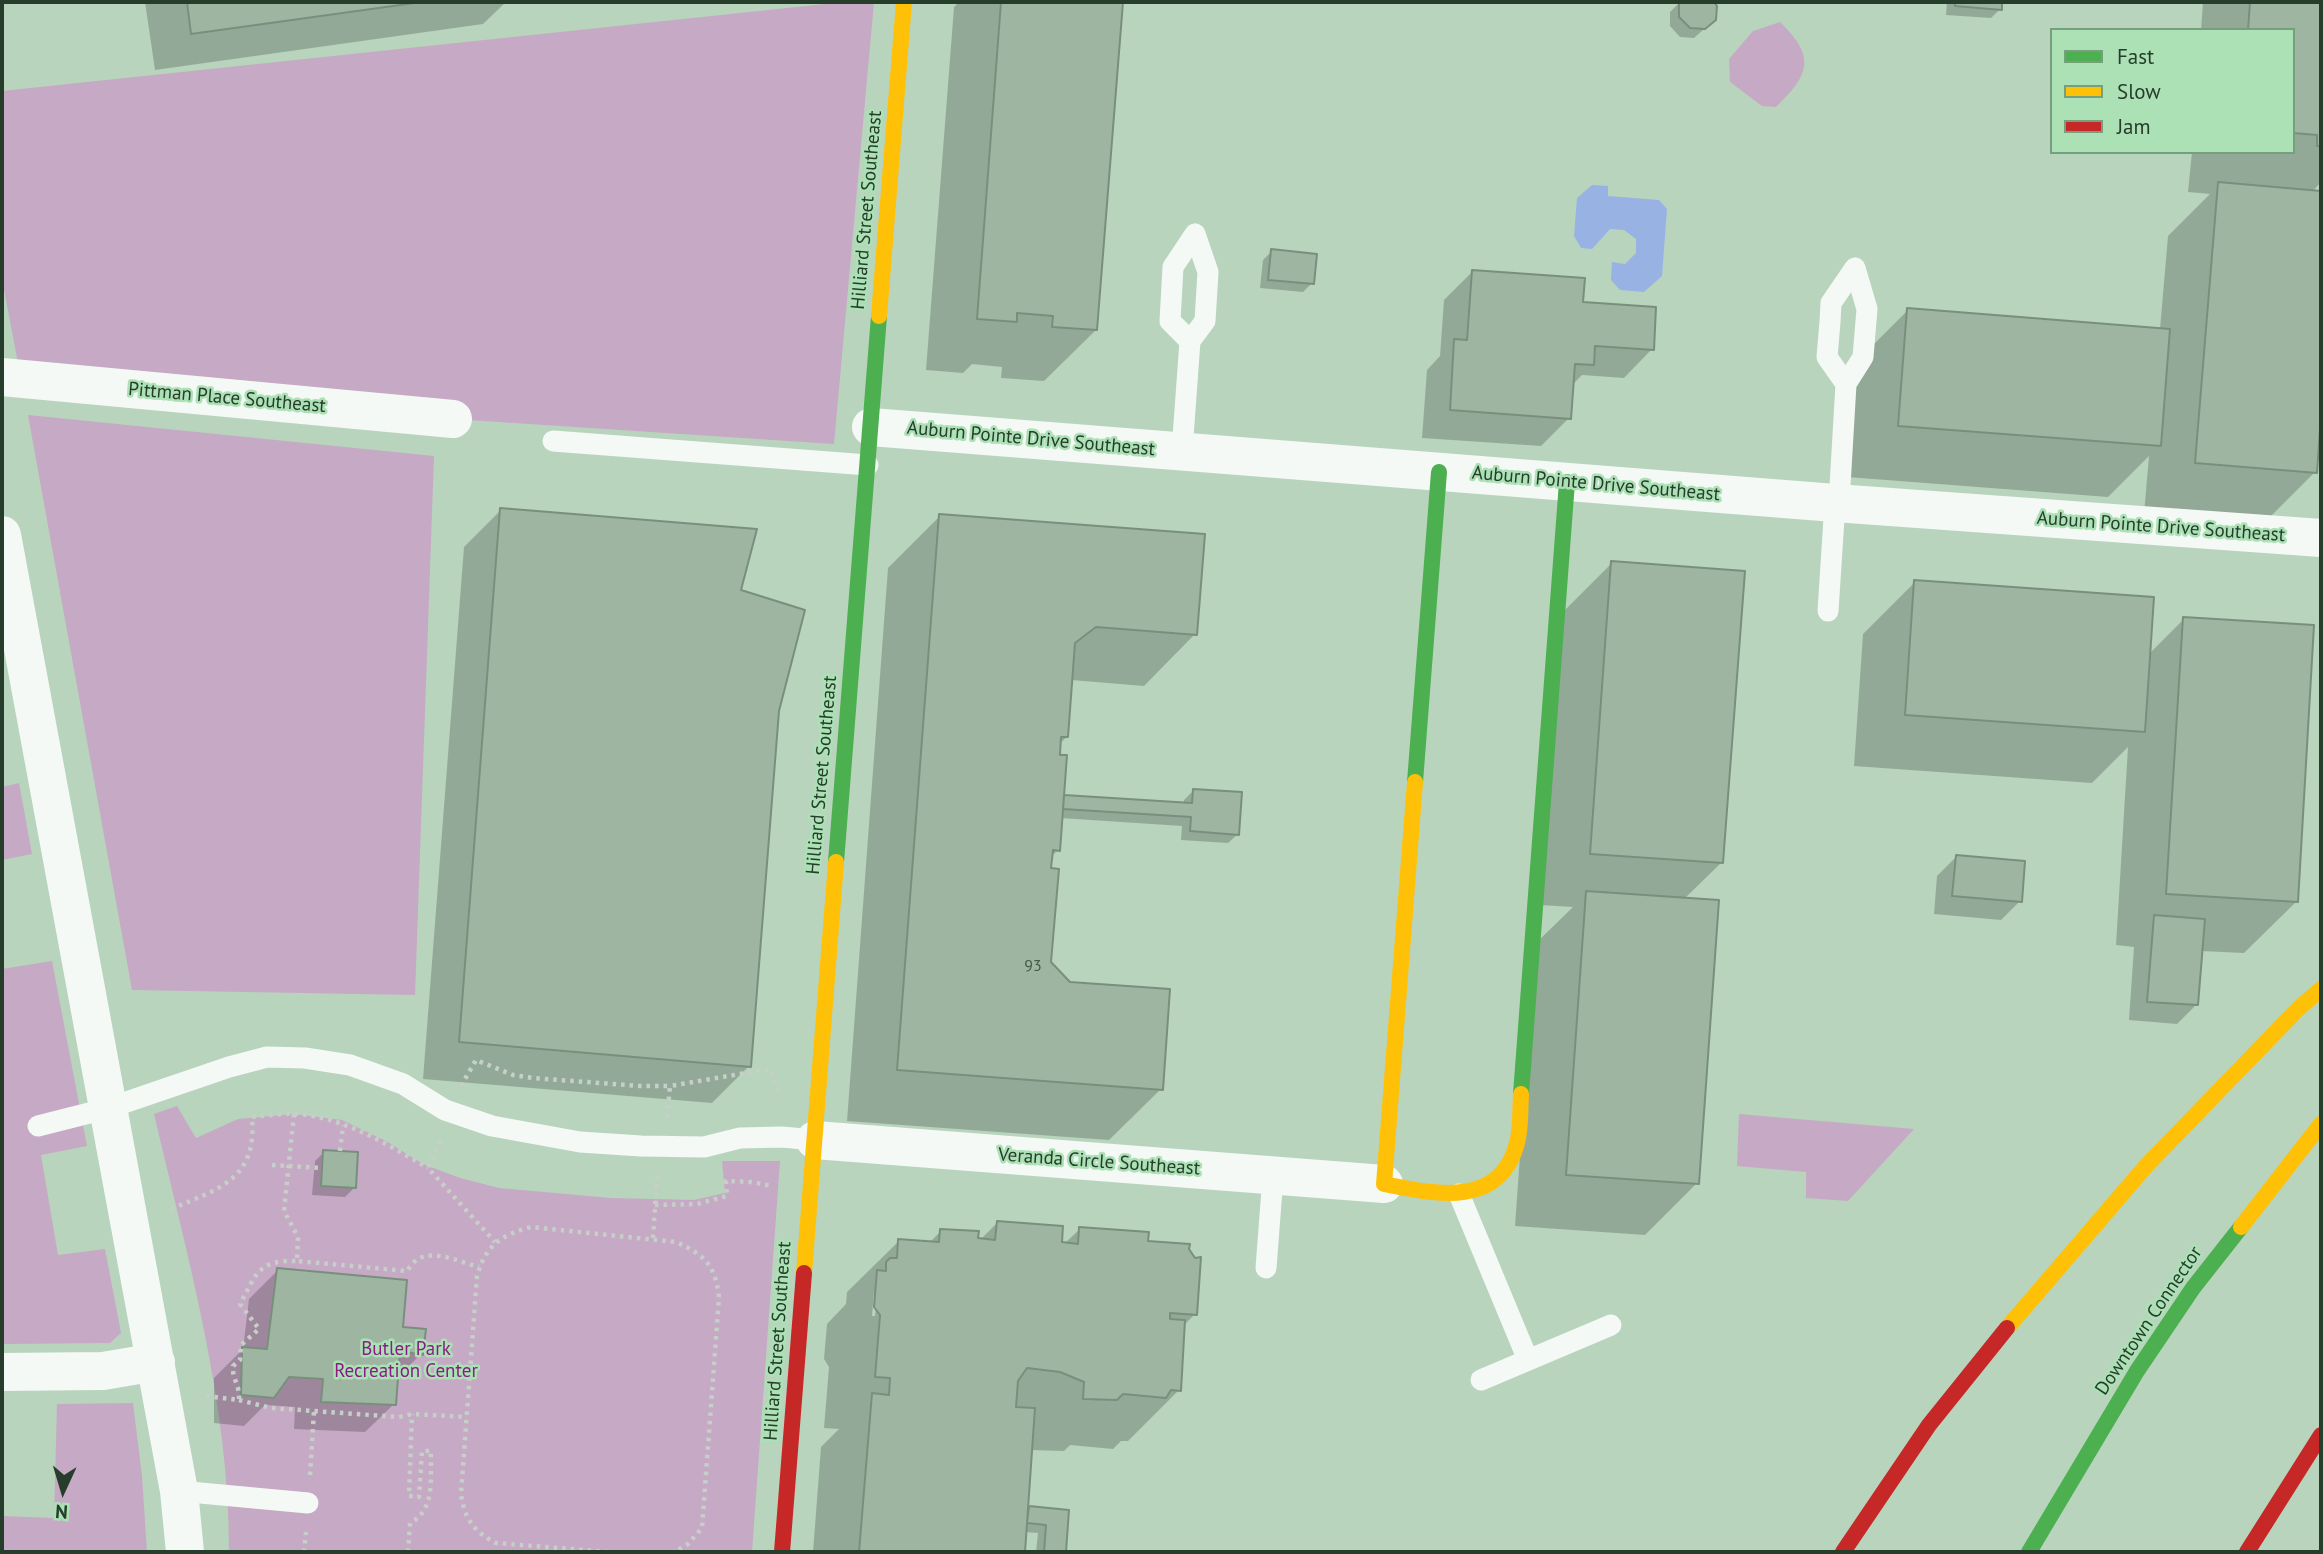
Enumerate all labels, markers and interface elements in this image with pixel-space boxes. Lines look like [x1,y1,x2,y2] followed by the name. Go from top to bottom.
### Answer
[2050,28,2295,154] legend
[2117,43,2154,70] text: Fast
[2117,78,2161,105] text: Slow
[847,110,887,310] street label: Hilliard Street Southeast
[2117,113,2151,140] text: Jam
[127,378,327,418] street label: Pittman Place Southeast
[906,417,1156,461] street label: Auburn Pointe Drive Southeast
[1471,462,1721,506] street label: Auburn Pointe Drive Southeast
[2036,507,2286,547] street label: Auburn Pointe Drive Southeast
[802,675,842,875] street label: Hilliard Street Southeast
[1024,956,1042,976] house number: 93
[997,1144,1201,1180] street label: Veranda Circle Southeast
[760,1241,796,1441] street label: Hilliard Street Southeast
[2091,1242,2207,1400] street label: Downtown Connector
[334,1339,478,1383] park label: Butler Park Recreation Center
[28,1456,98,1526] north arrow
[54,1500,69,1524] text: N

